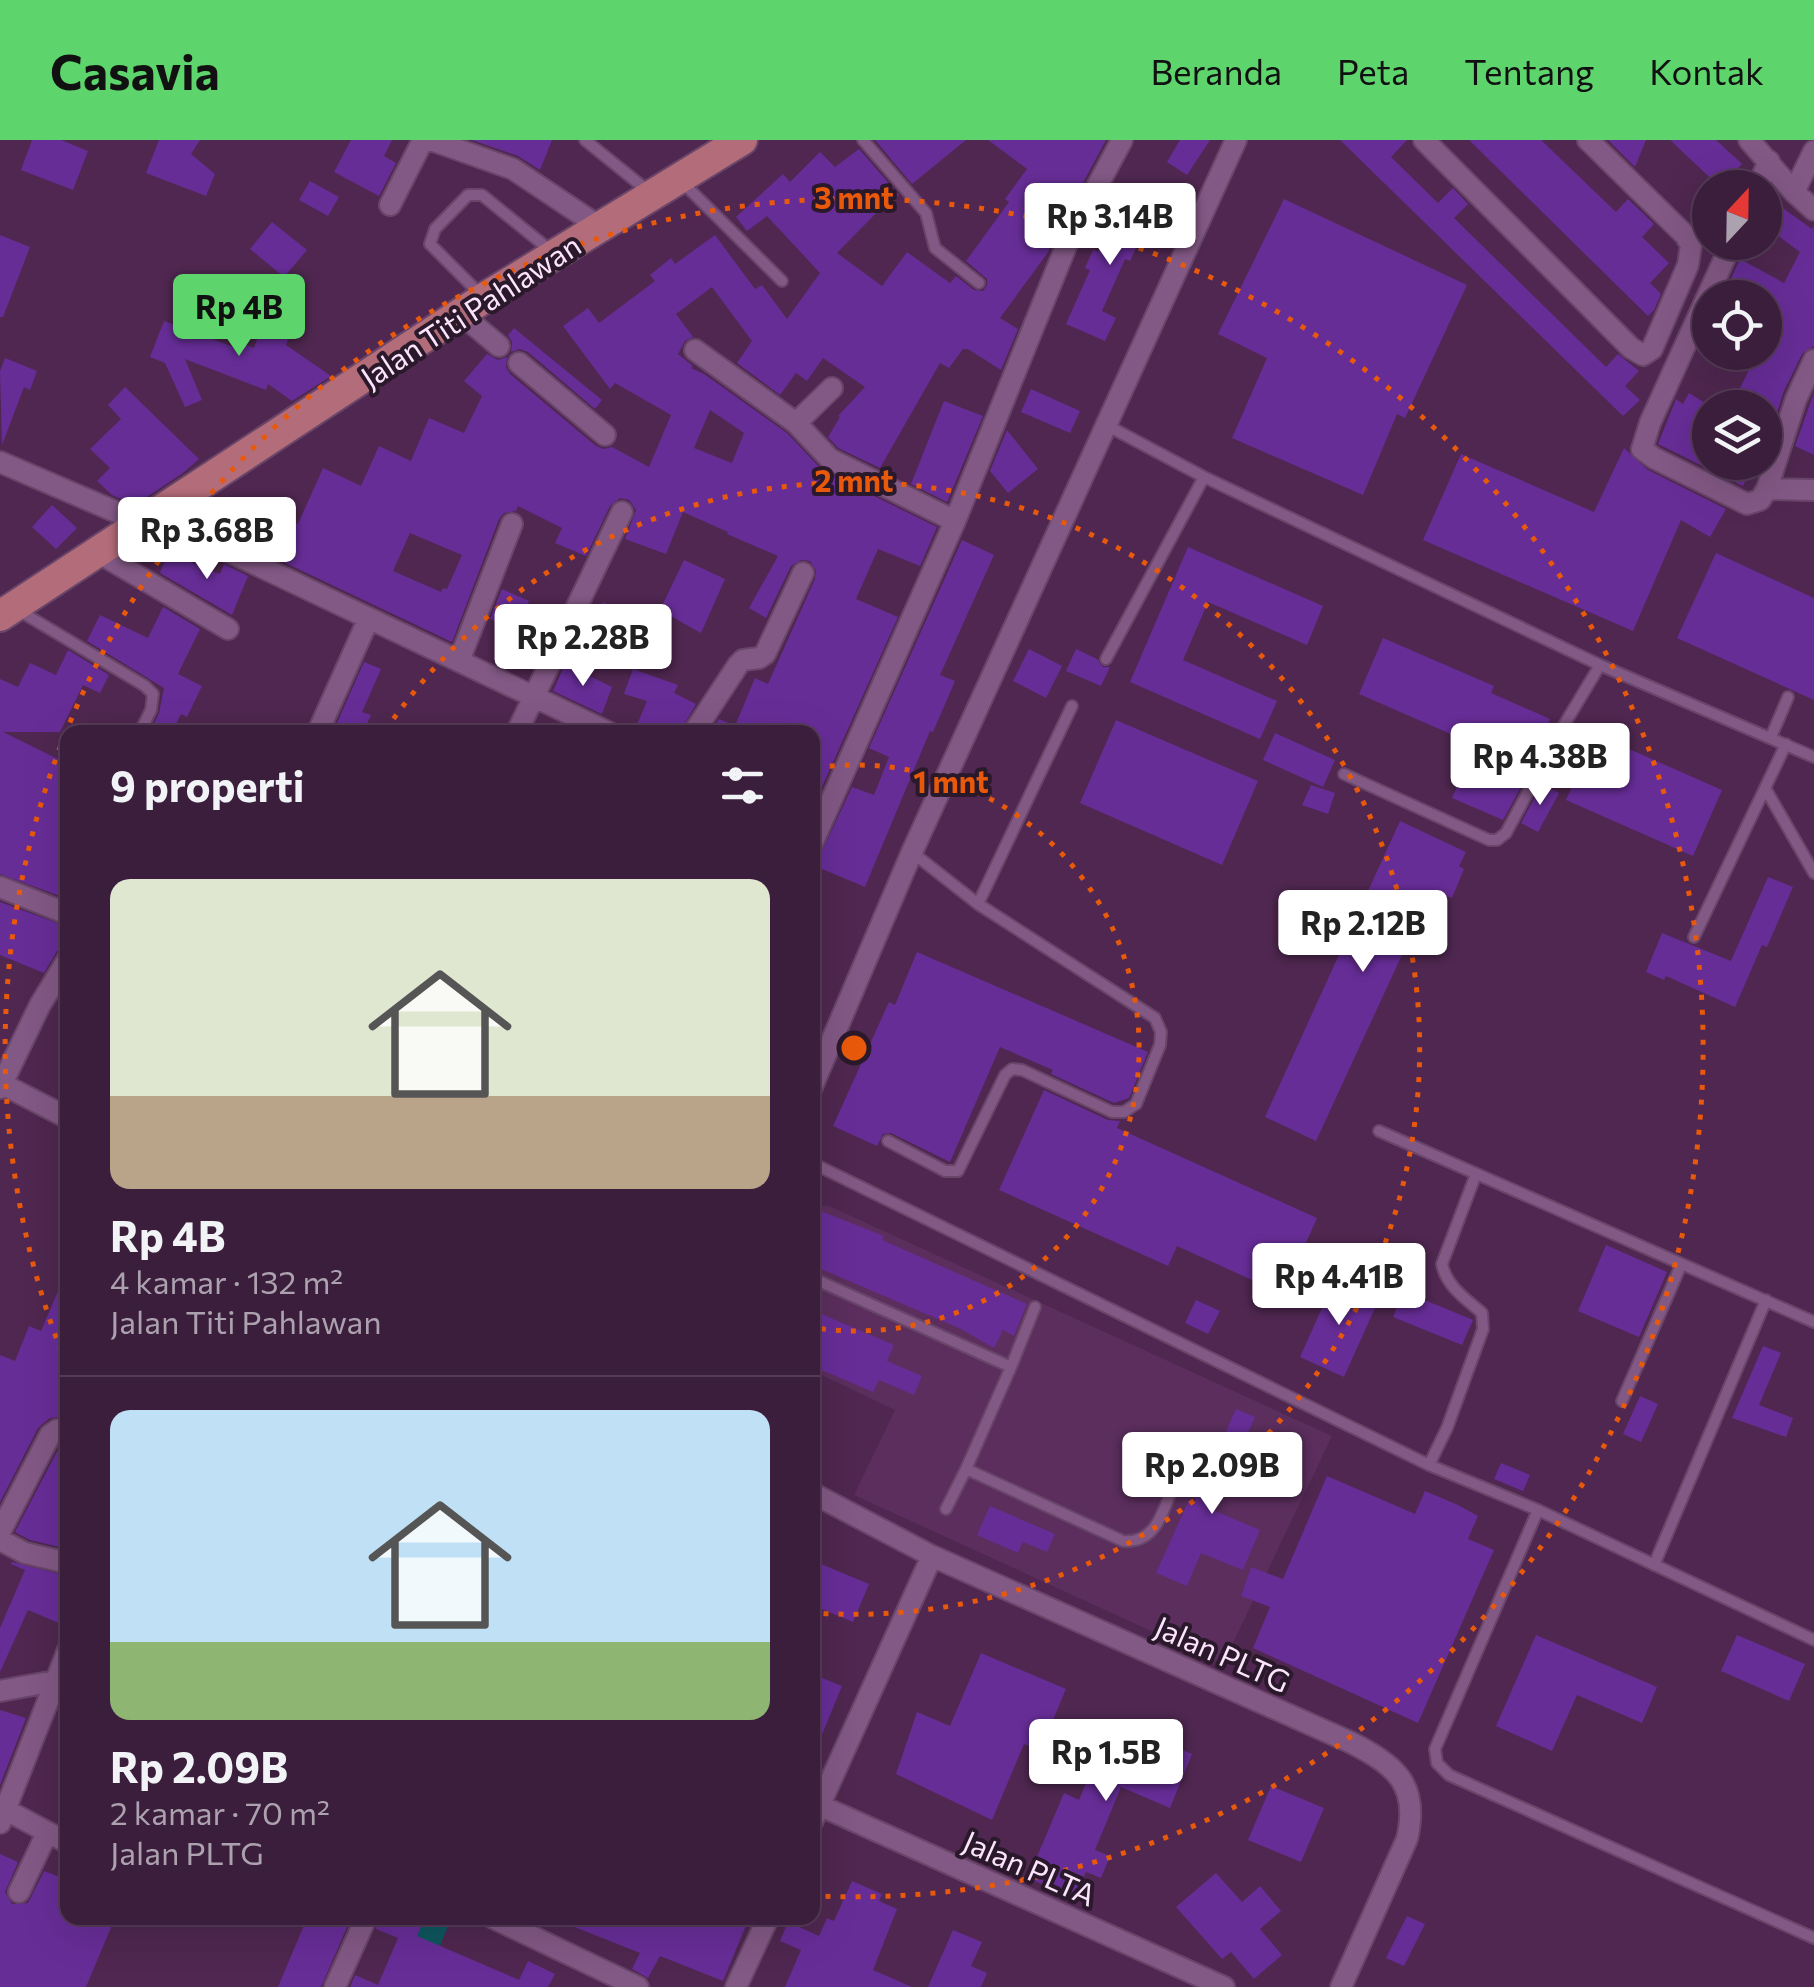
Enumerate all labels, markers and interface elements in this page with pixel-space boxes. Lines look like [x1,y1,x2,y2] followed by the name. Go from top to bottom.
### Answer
[50,41,220,100] text: Casavia
[1150,49,1282,92] text: Beranda
[1337,49,1409,92] text: Peta
[1464,49,1594,92] text: Tentang
[1649,49,1764,92] text: Kontak
[1692,170,1782,260] north arrow
[1692,170,1782,480] map controls
[814,178,894,215] text: 3 mnt
[1007,183,1213,268] pin: Rp 3.14B
[1047,195,1173,235] text: Rp 3.14B
[353,225,587,395] street label: Jalan Titi Pahlawan
[169,274,309,359] pin: Rp 4B
[1692,280,1782,370] button: locate
[195,286,283,326] text: Rp 4B
[1692,390,1782,480] button: layers
[814,461,894,498] text: 2 mnt
[104,497,310,582] pin: Rp 3.68B
[140,509,274,549] text: Rp 3.68B
[480,604,686,689] pin: Rp 2.28B
[517,616,649,656] text: Rp 2.28B
[1437,723,1643,808] pin: Rp 4.38B
[1473,735,1607,775] text: Rp 4.38B
[715,758,770,813] icon: filters
[110,759,304,811] text: 9 properti
[913,762,989,799] text: 1 mnt
[1260,890,1466,975] pin: Rp 2.12B
[1300,902,1426,942] text: Rp 2.12B
[350,944,530,1124] icon: home
[836,1030,872,1066] centre of rings
[110,1209,226,1261] text: Rp 4B
[1236,1243,1442,1328] pin: Rp 4.41B
[1274,1255,1404,1295] text: Rp 4.41B
[110,1261,343,1301] text: 4 kamar · 132 m²
[110,1301,382,1341] text: Jalan Titi Pahlawan
[1109,1432,1315,1517] pin: Rp 2.09B
[1144,1444,1280,1484] text: Rp 2.09B
[350,1475,530,1655] icon: home
[1150,1607,1296,1699] street label: Jalan PLTG
[1014,1719,1198,1804] pin: Rp 1.5B
[1051,1731,1161,1771] text: Rp 1.5B
[110,1740,288,1792] text: Rp 2.09B
[110,1792,330,1832] text: 2 kamar · 70 m²
[958,1821,1102,1913] street label: Jalan PLTA
[110,1832,264,1872] text: Jalan PLTG

